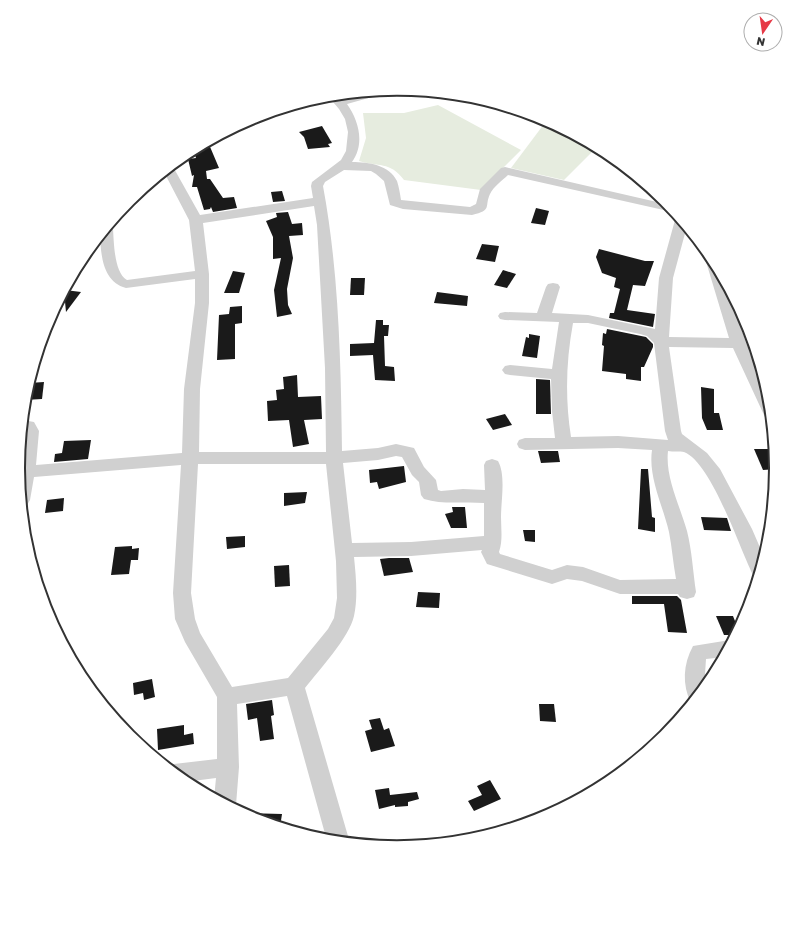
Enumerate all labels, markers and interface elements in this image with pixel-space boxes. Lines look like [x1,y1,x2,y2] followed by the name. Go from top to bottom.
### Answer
[743,12,783,52] north arrow
[755,35,766,50] text: N

